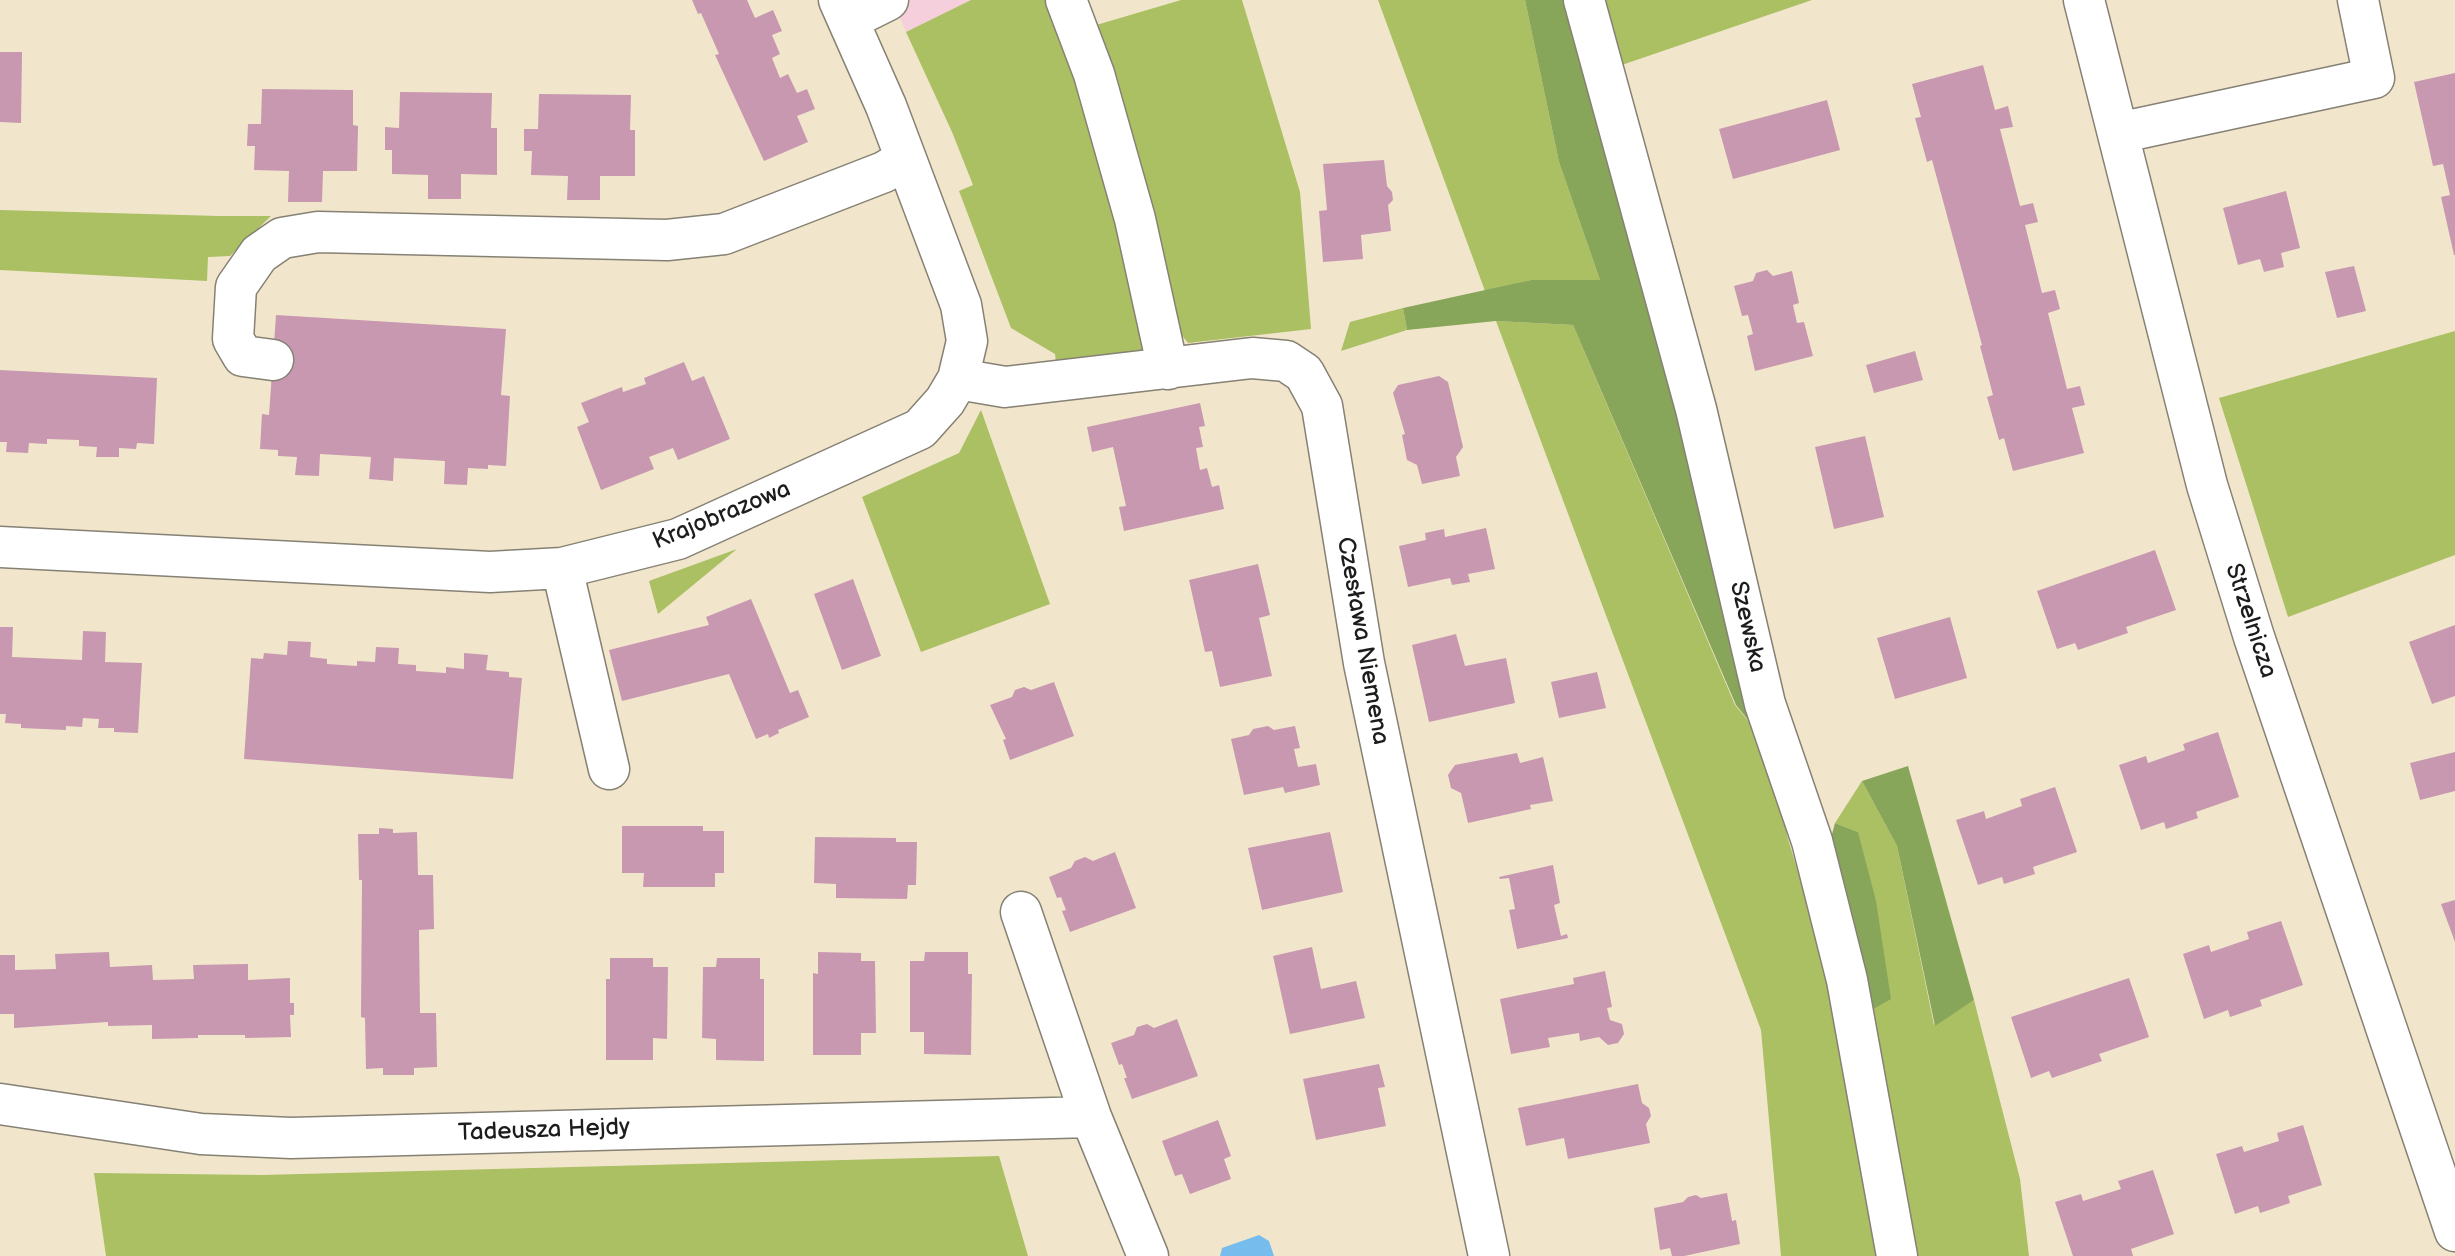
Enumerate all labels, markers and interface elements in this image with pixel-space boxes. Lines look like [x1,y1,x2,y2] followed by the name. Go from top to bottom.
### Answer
[649,475,795,557] street label: Krajobrazowa
[1330,535,1394,747] street label: Czesława Niemena
[2218,560,2282,682] street label: Strzelnicza
[1723,579,1771,675] street label: Szewska
[458,1114,630,1148] street label: Tadeusza Hejdy

